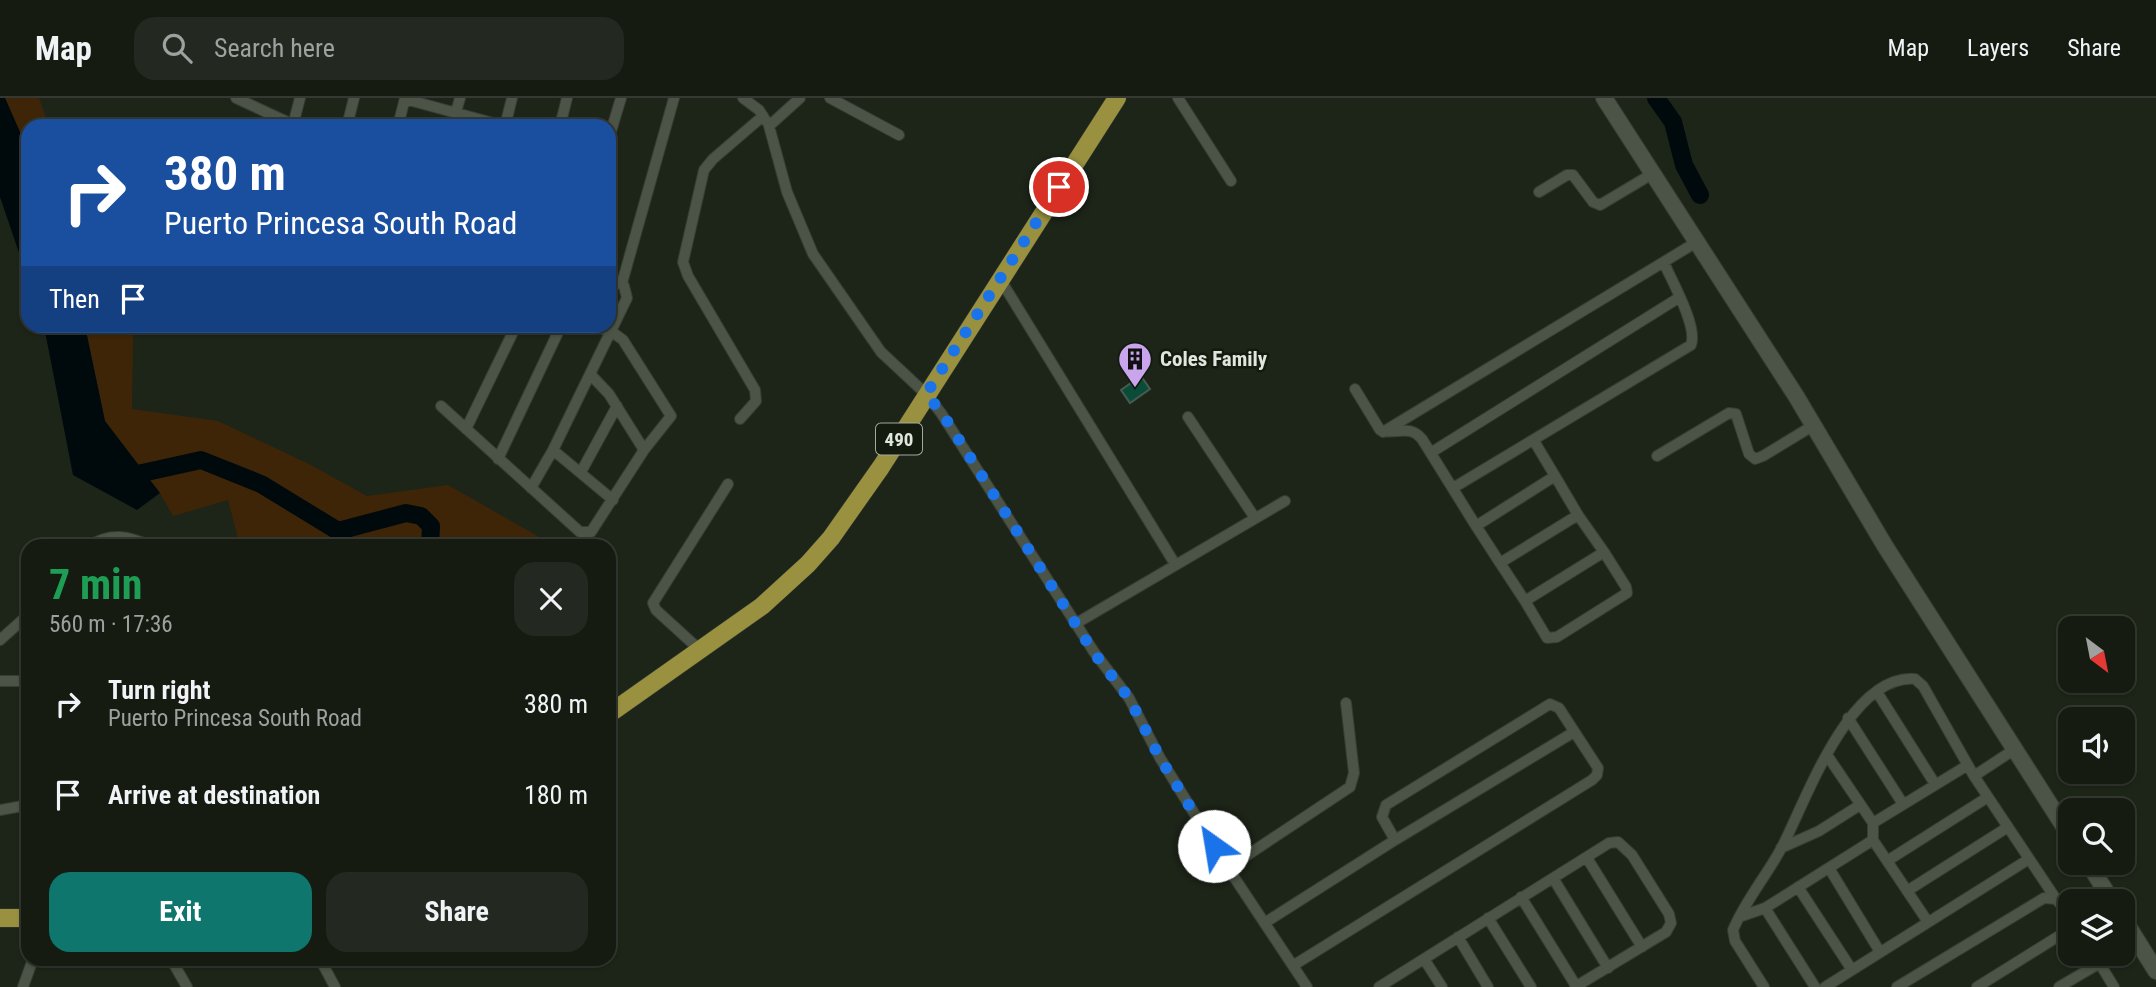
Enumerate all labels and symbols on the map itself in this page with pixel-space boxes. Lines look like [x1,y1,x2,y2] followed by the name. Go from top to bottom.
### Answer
[1029,157,1089,217] pin
[1116,340,1154,389] building icon: Coles Family
[1160,347,1268,371] place label: Coles Family
[876,424,922,454] road number: 490
[2058,616,2135,693] north arrow
[1177,809,1251,883] position arrow

